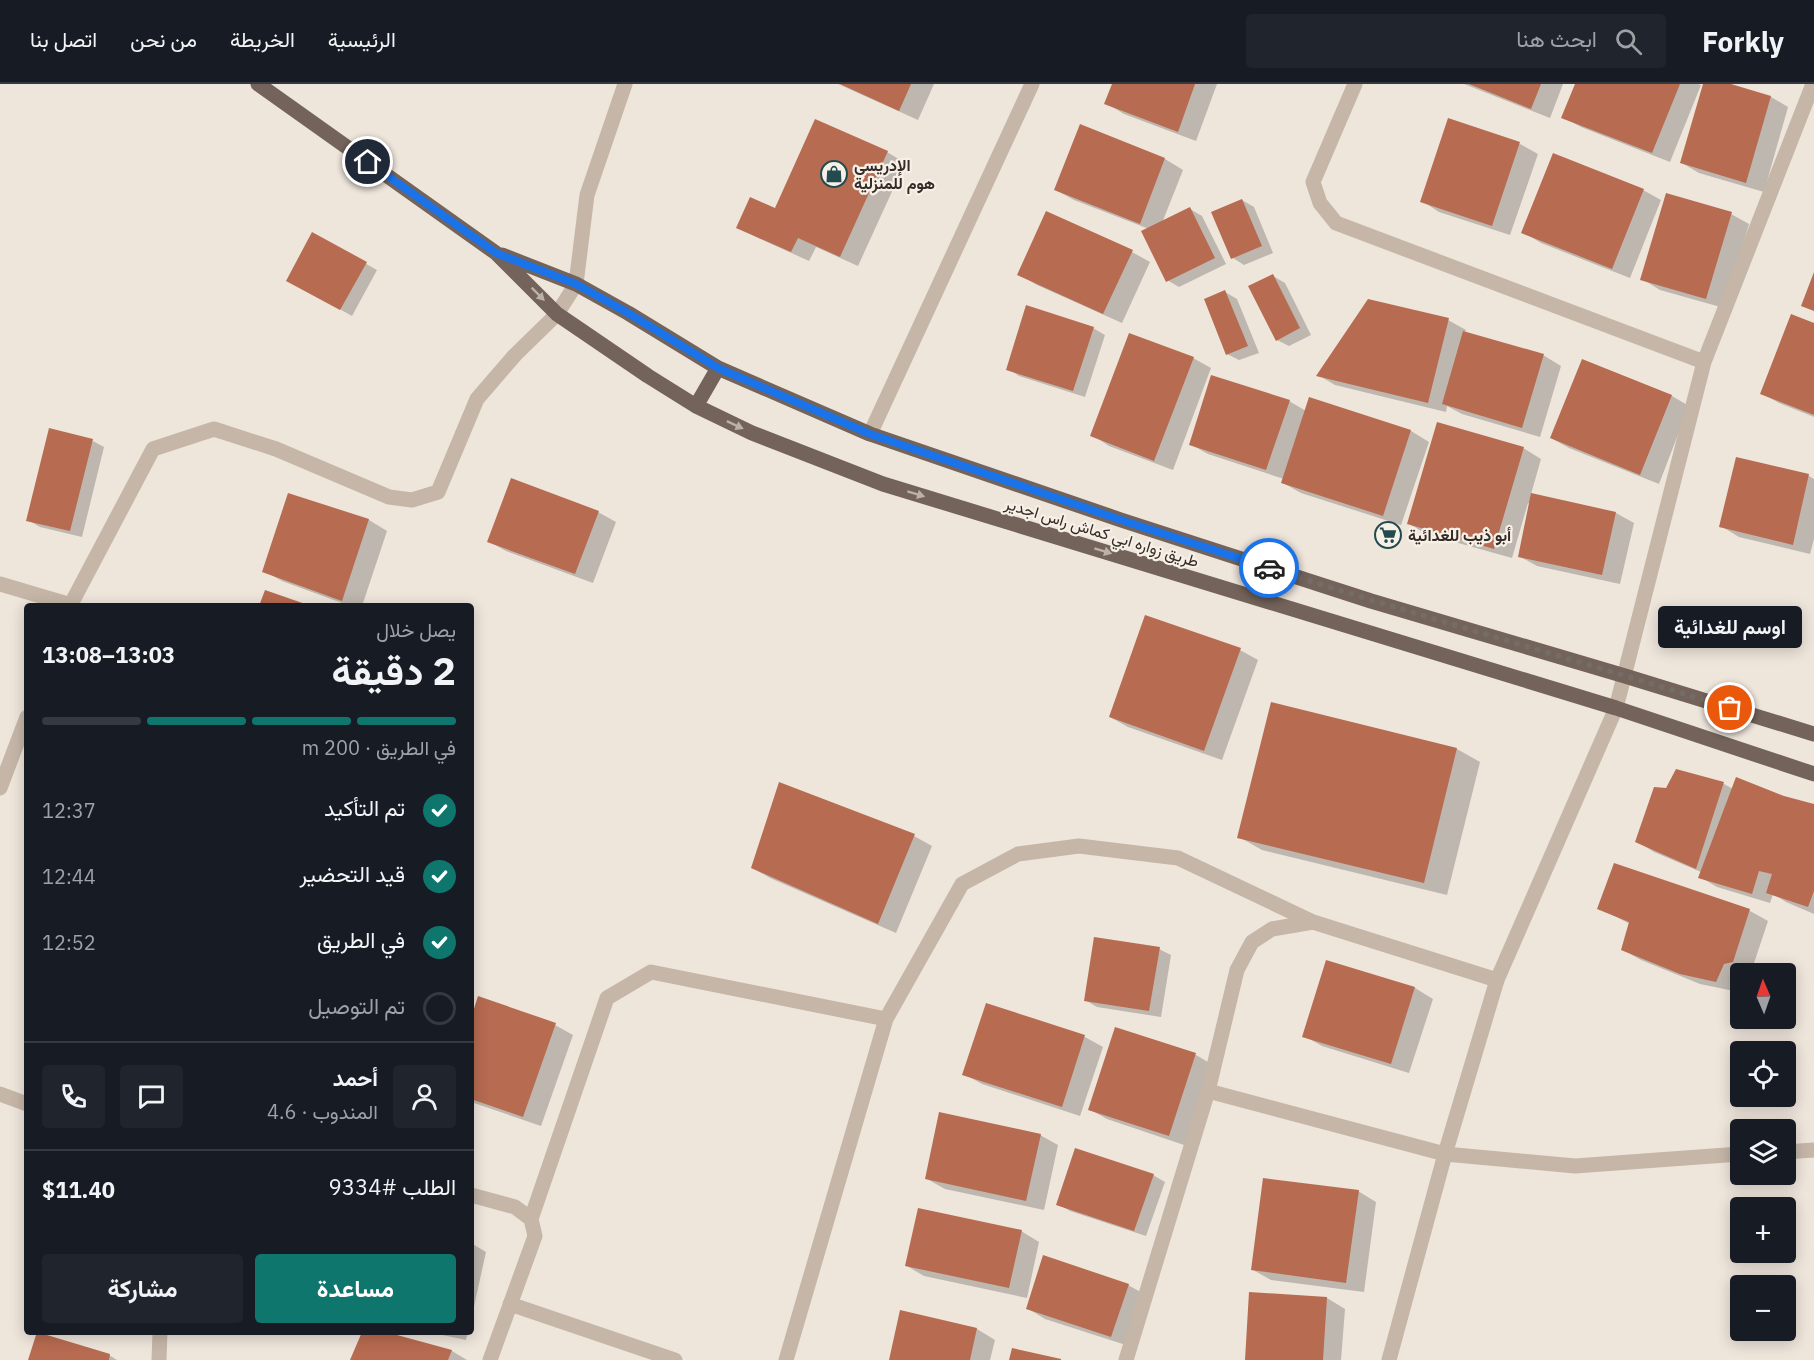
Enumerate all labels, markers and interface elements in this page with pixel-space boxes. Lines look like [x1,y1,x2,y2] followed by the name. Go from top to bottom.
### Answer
[1246,14,1666,68] search box
[1702,23,1784,60] text: Forkly
[1516,24,1597,53] text: ابحث هنا
[30,25,97,53] text: اتصل بنا
[130,25,197,53] text: من نحن
[230,25,295,53] text: الخريطة
[328,25,396,53] text: الرئيسية
[1612,25,1645,58] icon: search
[342,136,393,187] pin
[351,145,384,178] icon: home
[854,155,935,194] place label: الإدريسي هوم للمنزلية
[819,159,849,189] shop icon: الإدريسي هوم للمنزلية
[530,287,544,301] one-way arrow
[726,420,743,429] one-way arrow
[908,490,926,499] one-way arrow
[1000,493,1201,575] street label: طريق زواره ابي كماش راس اجدير
[1373,520,1403,550] supermarket icon: أبو ذيب للغدائية
[1408,525,1511,546] place label: أبو ذيب للغدائية
[1239,538,1299,598] courier
[1094,547,1112,556] one-way arrow
[1253,552,1286,585] icon: car
[1658,606,1802,648] callout: اوسم للغدائية
[1674,613,1786,640] text: اوسم للغدائية
[376,616,456,643] text: يصل خلال
[42,640,175,669] text: 13:03–13:08
[331,645,456,696] text: 2 دقيقة
[1704,682,1755,733] pin
[1713,691,1746,724] icon: bag
[302,734,456,761] text: في الطريق · 200 m
[324,793,405,822] text: تم التأكيد
[423,794,456,827] icon: check
[42,797,96,824] text: 12:37
[300,859,405,888] text: قيد التحضير
[423,860,456,893] icon: check
[42,863,96,890] text: 12:44
[317,925,405,954] text: في الطريق
[423,926,456,959] icon: check
[42,929,96,956] text: 12:52
[1730,963,1796,1029] north arrow
[1730,963,1796,1341] map controls
[308,991,405,1020] text: تم التوصيل
[1730,1041,1796,1107] button: locate
[333,1063,378,1092] text: أحمد
[42,1065,105,1128] button: phone
[120,1065,183,1128] button: chat
[393,1065,456,1128] button: person
[267,1098,378,1125] text: المندوب · 4.6
[1730,1119,1796,1185] button: layers
[329,1172,456,1201] text: الطلب #9334
[42,1175,115,1204] text: $11.40
[1730,1197,1796,1263] button: +
[42,1254,243,1323] button: مشاركة
[255,1254,456,1323] button: مساعدة
[1730,1275,1796,1341] button: −

